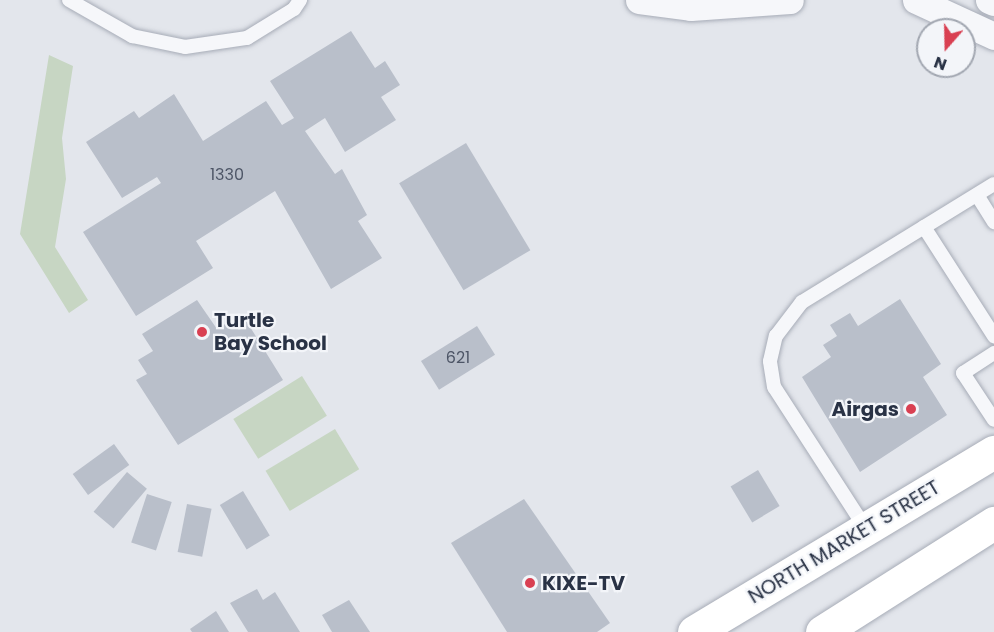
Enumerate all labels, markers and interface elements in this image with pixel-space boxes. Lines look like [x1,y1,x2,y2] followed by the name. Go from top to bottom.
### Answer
[916,18,976,78] north arrow
[931,51,950,76] text: N
[210,165,244,185] house number: 1330
[214,308,327,355] place label: Turtle Bay School
[195,325,209,339] marker: Turtle Bay School
[446,348,470,368] house number: 621
[831,397,899,421] place label: Airgas
[904,402,918,416] marker: Airgas
[744,475,944,609] street label: NORTH MARKET STREET
[542,571,625,595] place label: KIXE-TV
[523,576,537,590] marker: KIXE-TV

